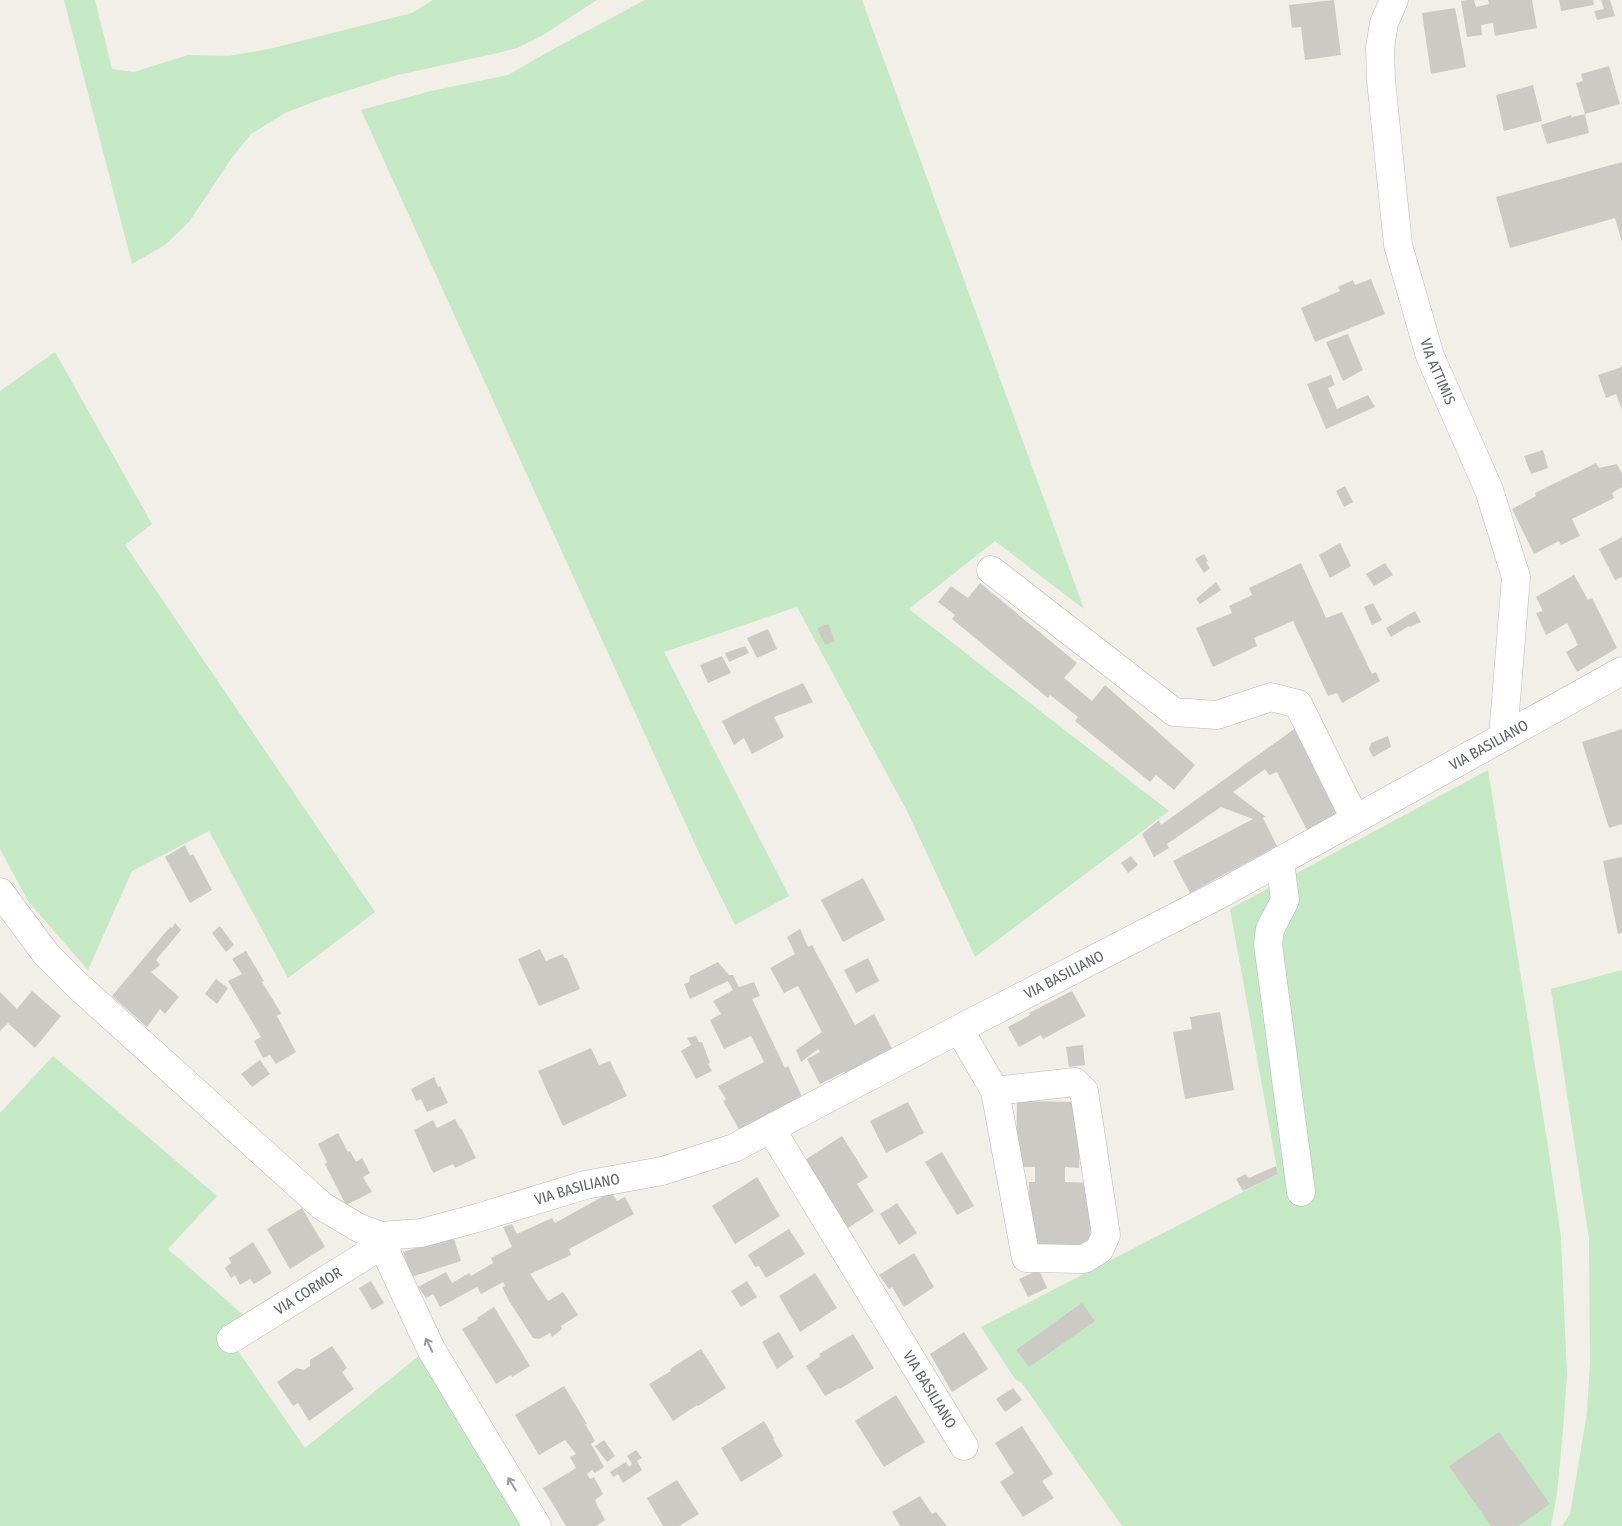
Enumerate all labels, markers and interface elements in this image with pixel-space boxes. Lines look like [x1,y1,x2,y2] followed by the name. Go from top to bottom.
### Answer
[1416,336,1459,407] street label: VIA ATTIMIS
[1446,716,1531,774] street label: VIA BASILIANO
[1021,947,1107,1003] street label: VIA BASILIANO
[532,1170,621,1209] street label: VIA BASILIANO
[271,1263,345,1319] street label: VIA CORMOR
[423,1338,433,1353] one-way arrow
[899,1347,960,1432] street label: VIA BASILIANO
[506,1478,516,1492] one-way arrow

